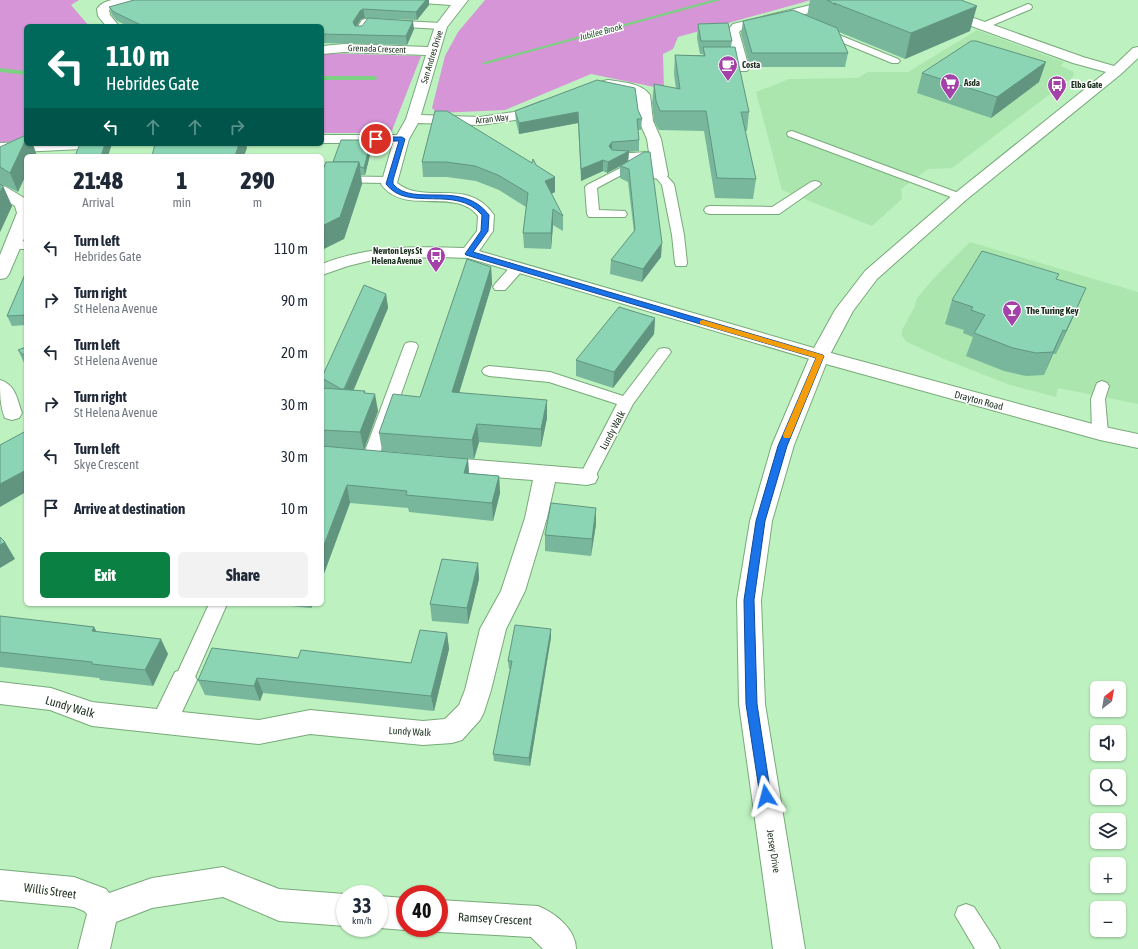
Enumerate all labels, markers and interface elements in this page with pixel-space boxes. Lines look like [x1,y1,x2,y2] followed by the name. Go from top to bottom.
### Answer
[577,21,625,43] water label: Jubilee Brook
[419,29,445,85] street label: San Andres Drive
[40,40,92,92] icon: left
[106,40,169,72] text: 110 m
[348,43,407,55] street label: Grenada Crescent
[717,54,739,82] cafe icon: Costa
[742,60,760,70] place label: Costa
[939,72,961,100] supermarket icon: Asda
[106,73,199,94] text: Hebrides Gate
[1046,74,1068,102] bus stop icon: Elba Gate
[963,78,980,88] place label: Asda
[1071,80,1102,90] place label: Elba Gate
[475,112,509,126] street label: Arran Way
[100,116,122,138] icon: left
[142,116,164,138] icon: ahead
[184,116,206,138] icon: ahead
[226,116,248,138] icon: right
[359,122,393,156] pin
[365,128,387,150] icon: arrive
[74,167,123,194] text: 21:48
[176,167,187,194] text: 1
[241,167,274,194] text: 290
[82,195,114,210] text: Arrival
[172,195,191,210] text: min
[253,195,262,210] text: m
[74,232,120,249] text: Turn left
[40,237,62,259] icon: left
[274,240,308,257] text: 110 m
[425,245,447,273] bus stop icon: Newton Leys St Helena Avenue
[372,246,422,266] place label: Newton Leys St Helena Avenue
[74,249,141,264] text: Hebrides Gate
[74,284,127,301] text: Turn right
[40,289,62,311] icon: right
[281,292,308,309] text: 90 m
[1001,299,1023,327] bar icon: The Turing Key
[74,301,158,316] text: St Helena Avenue
[1026,305,1080,316] place label: The Turing Key
[74,336,120,353] text: Turn left
[40,341,62,363] icon: left
[281,344,308,361] text: 20 m
[74,353,158,368] text: St Helena Avenue
[74,388,127,405] text: Turn right
[953,389,1005,412] street label: Drayton Road
[40,393,62,415] icon: right
[281,396,308,413] text: 30 m
[74,405,158,420] text: St Helena Avenue
[598,408,628,452] street label: Lundy Walk
[74,440,120,457] text: Turn left
[40,445,62,467] icon: left
[281,448,308,465] text: 30 m
[74,457,139,472] text: Skye Crescent
[40,497,62,519] icon: arrive
[74,500,185,517] text: Arrive at destination
[281,500,308,517] text: 10 m
[40,552,170,598] button: Exit
[178,552,308,598] button: Share
[1090,681,1126,717] north arrow
[1090,681,1126,937] map controls
[44,693,97,721] street label: Lundy Walk
[388,725,432,738] street label: Lundy Walk
[1090,725,1126,761] button: sound
[1090,769,1126,805] button: search
[745,775,787,817] position arrow
[1090,813,1126,849] button: layers
[765,829,782,874] street label: Jersey Drive
[1090,857,1126,893] button: +
[23,880,78,902] street label: Willis Street
[396,885,448,937] speed limit sign: 40
[353,894,371,917] text: 33
[1090,901,1126,937] button: −
[458,910,533,928] street label: Ramsey Crescent
[352,915,372,926] text: km/h

